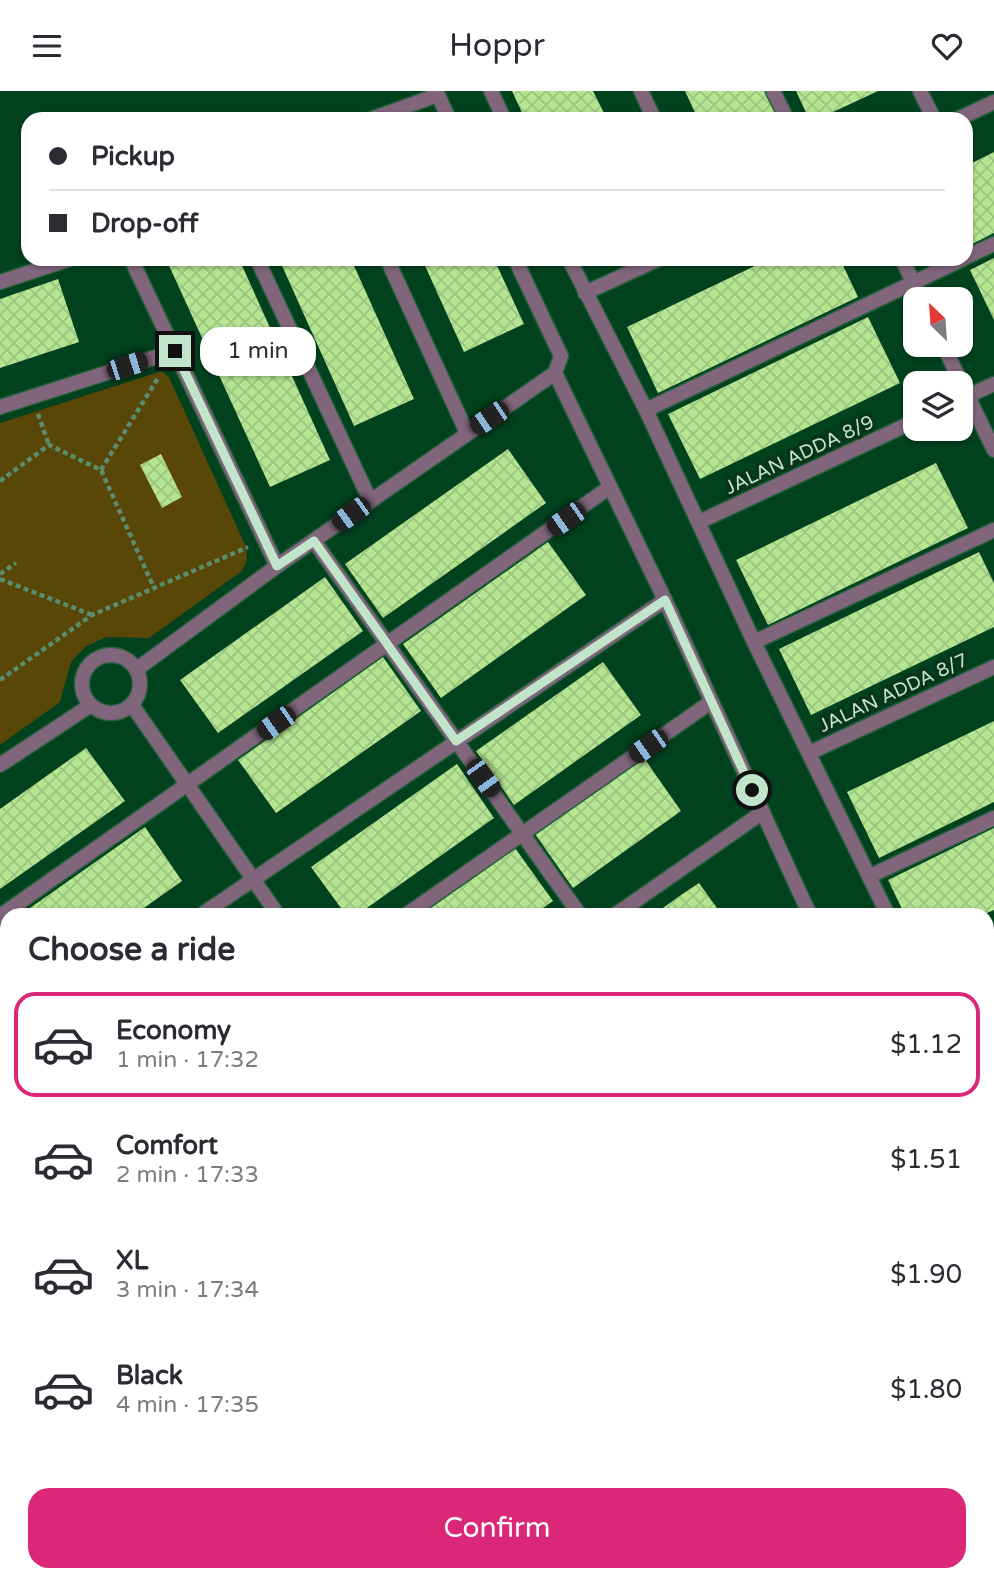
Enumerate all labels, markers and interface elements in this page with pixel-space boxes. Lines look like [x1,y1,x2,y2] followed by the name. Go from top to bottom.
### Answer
[28,27,66,65] icon: menu
[449,27,545,65] text: Hoppr
[928,27,966,65] icon: heart
[91,141,175,172] text: Pickup
[91,208,198,239] text: Drop-off
[903,287,973,357] north arrow
[903,287,973,441] map controls
[200,327,315,375] callout: 1 min
[159,335,191,367] route end
[227,337,289,365] text: 1 min
[104,350,151,382] car
[903,371,973,441] button: layers
[466,398,513,438] car
[721,411,877,499] street label: JALAN ADDA 8/9
[328,493,375,535] car
[543,498,590,540] car
[815,649,971,737] street label: JALAN ADDA 8/7
[253,702,300,744] car
[625,725,672,767] car
[463,755,504,801] car
[736,774,768,806] route start
[28,931,235,969] text: Choose a ride
[32,1013,95,1076] icon: car
[116,1015,231,1046] text: Economy
[890,1029,962,1060] text: $1.12
[116,1046,259,1074] text: 1 min · 17:32
[32,1128,95,1191] icon: car
[116,1130,218,1161] text: Comfort
[890,1144,962,1175] text: $1.51
[116,1161,259,1189] text: 2 min · 17:33
[32,1243,95,1306] icon: car
[116,1245,148,1276] text: XL
[890,1259,962,1290] text: $1.90
[116,1276,259,1304] text: 3 min · 17:34
[32,1358,95,1421] icon: car
[116,1360,183,1391] text: Black
[890,1374,962,1405] text: $1.80
[116,1391,259,1419] text: 4 min · 17:35
[28,1488,966,1568] button: Confirm

